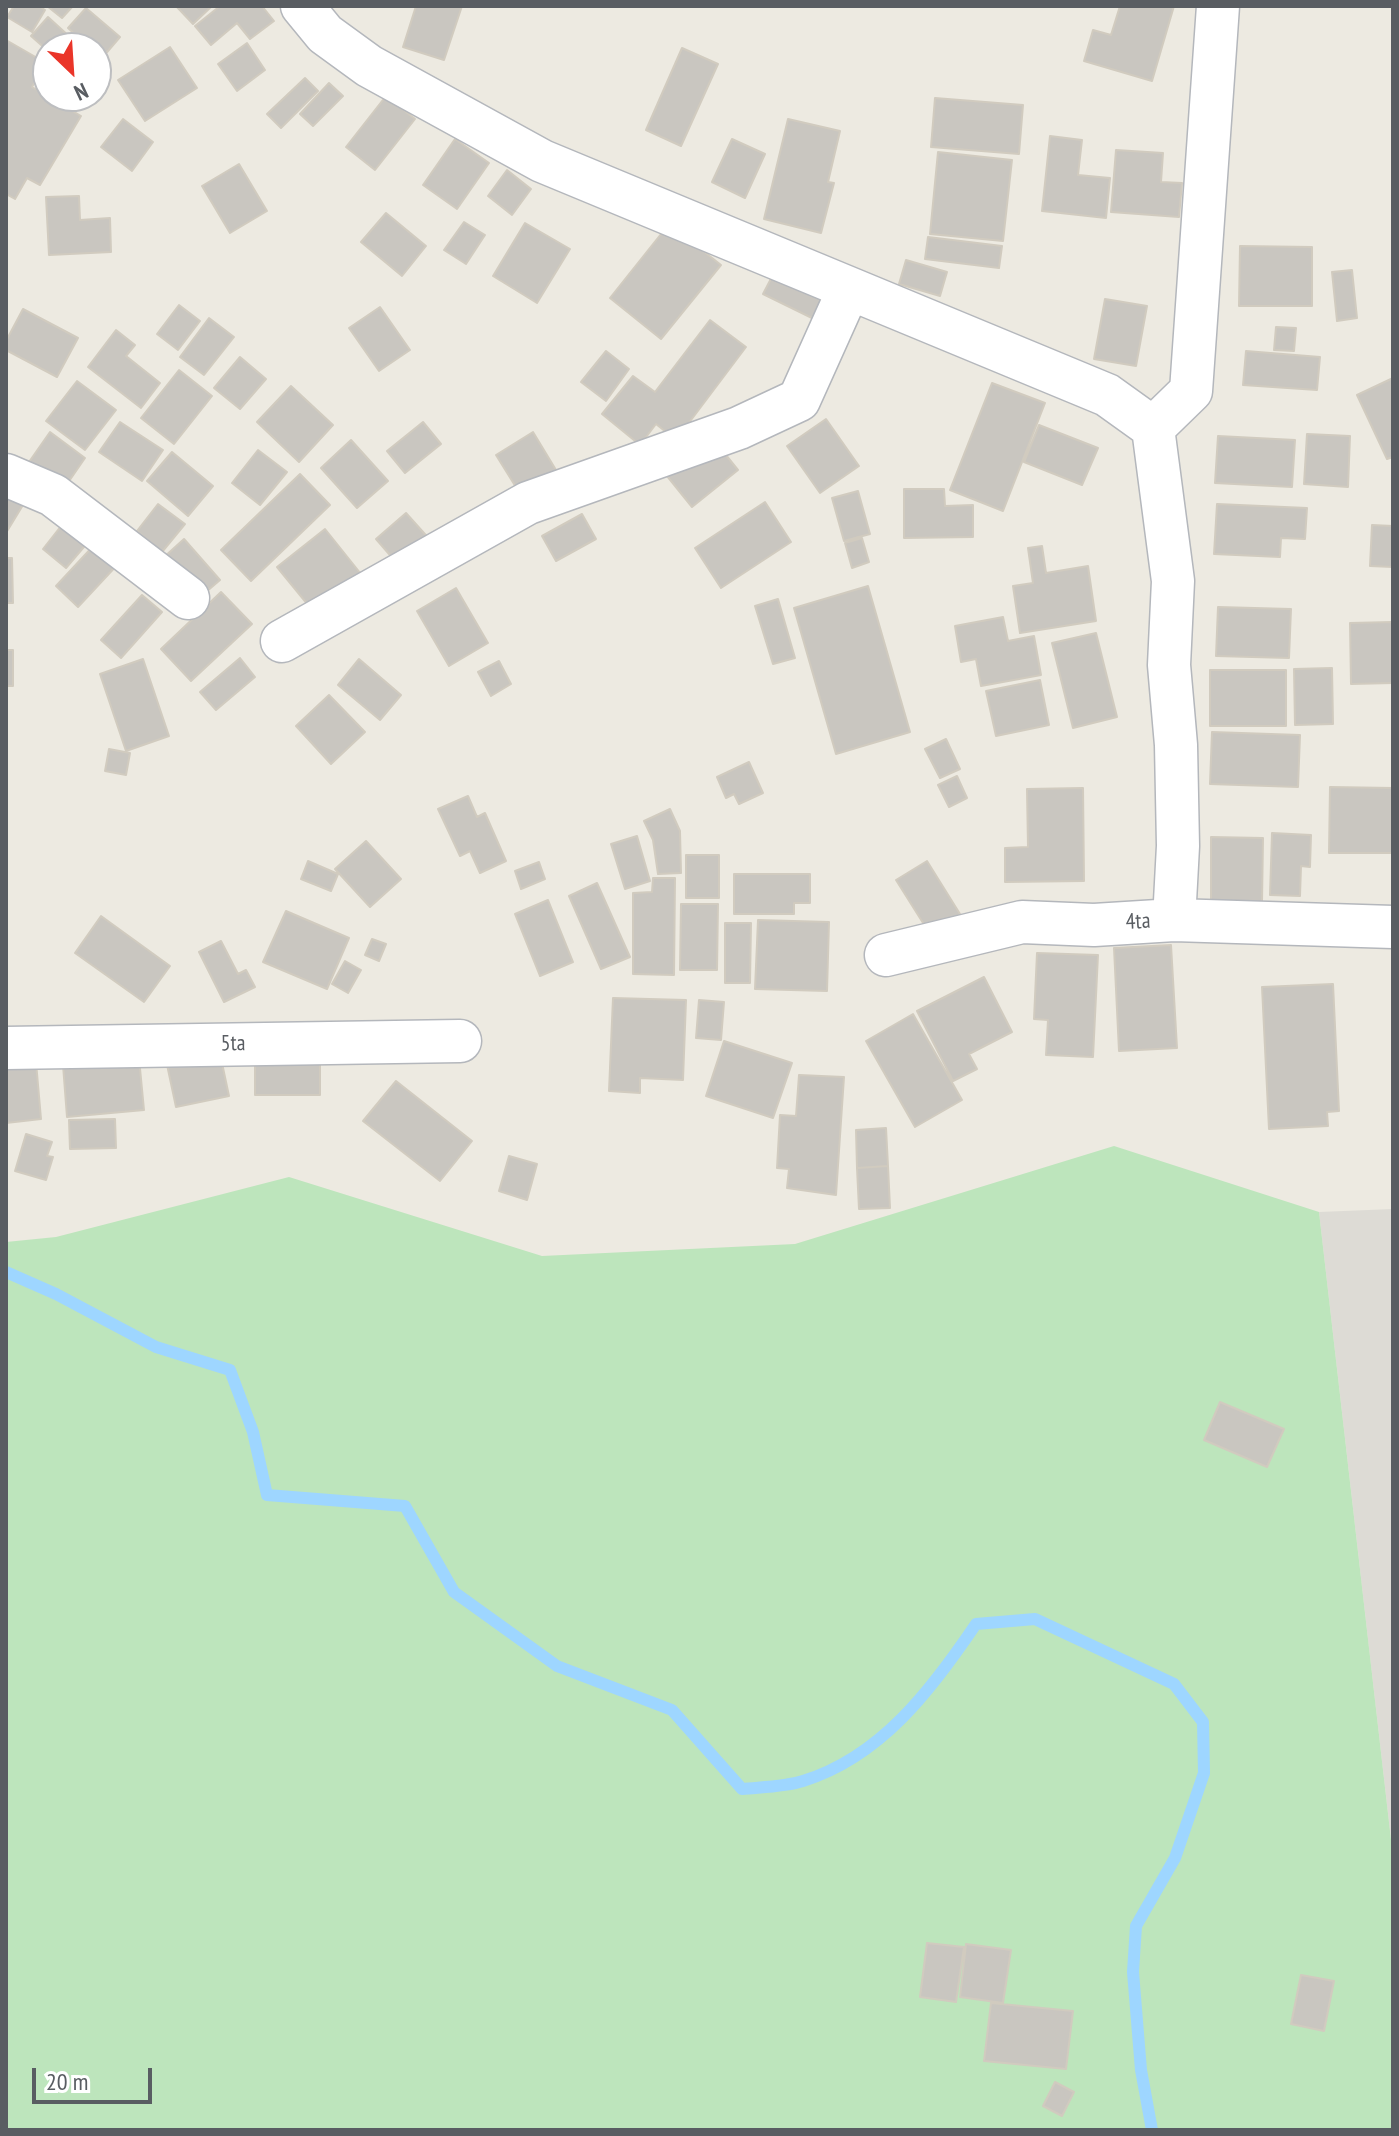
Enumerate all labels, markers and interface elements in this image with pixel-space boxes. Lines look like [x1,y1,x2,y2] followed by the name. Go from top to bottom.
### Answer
[32,32,112,112] north arrow
[70,77,93,107] text: N
[1125,908,1151,936] street label: 4ta
[220,1031,246,1057] street label: 5ta
[36,2052,156,2102] scale bar
[46,2066,88,2097] text: 20 m

